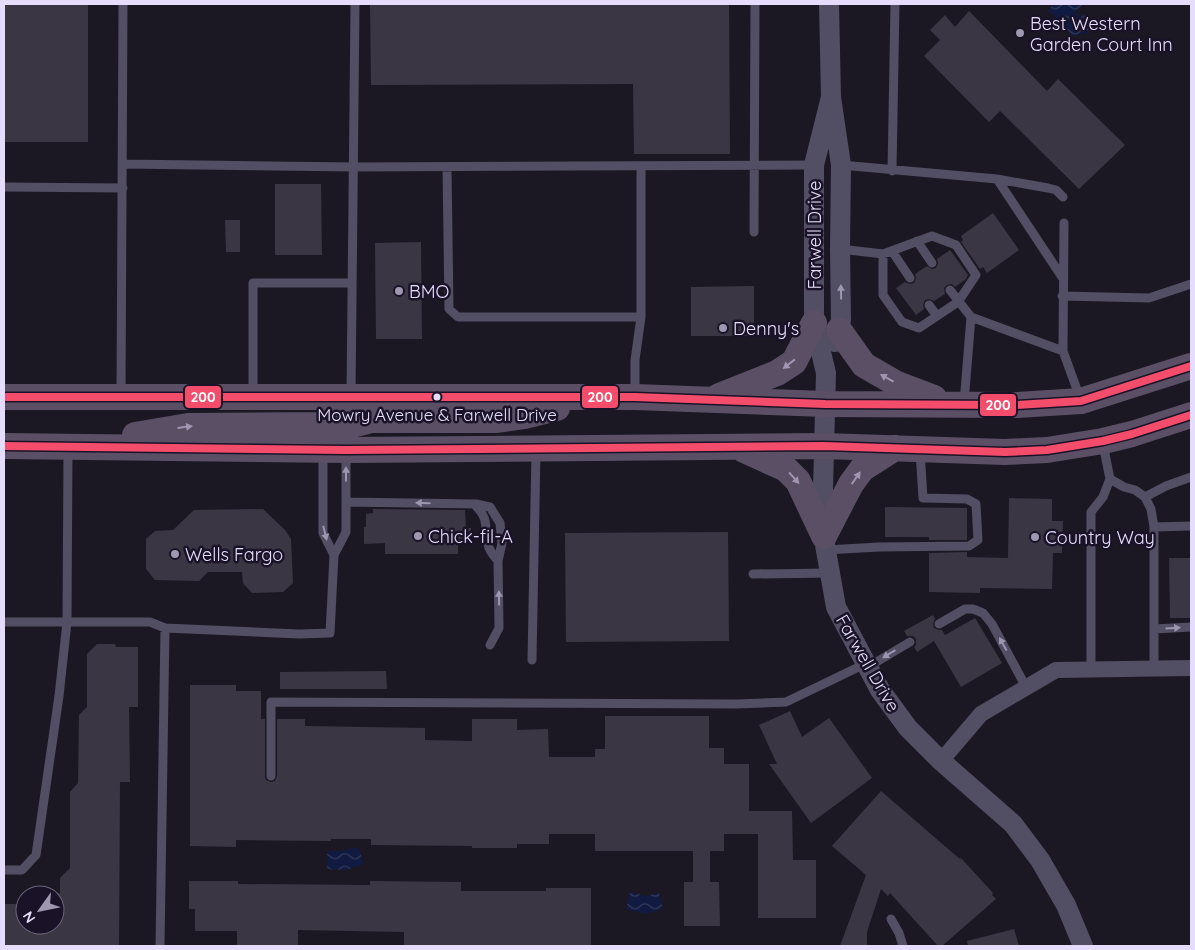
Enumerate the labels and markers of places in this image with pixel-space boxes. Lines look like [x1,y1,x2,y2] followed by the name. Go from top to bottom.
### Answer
[1030,12,1173,56] place label: Best Western Garden Court Inn
[1014,27,1026,39] marker: Best Western Garden Court Inn
[409,280,449,303] place label: BMO
[393,285,405,297] marker: BMO
[733,317,799,340] place label: Denny's
[717,322,729,334] marker: Denny's
[432,392,442,402] marker: Mowry Avenue & Farwell Drive
[317,404,557,425] place label: Mowry Avenue & Farwell Drive
[428,525,513,548] place label: Chick-fil-A
[1045,526,1155,549] place label: Country Way
[412,530,424,542] marker: Chick-fil-A
[1029,531,1041,543] marker: Country Way
[185,543,283,566] place label: Wells Fargo
[169,548,181,560] marker: Wells Fargo

